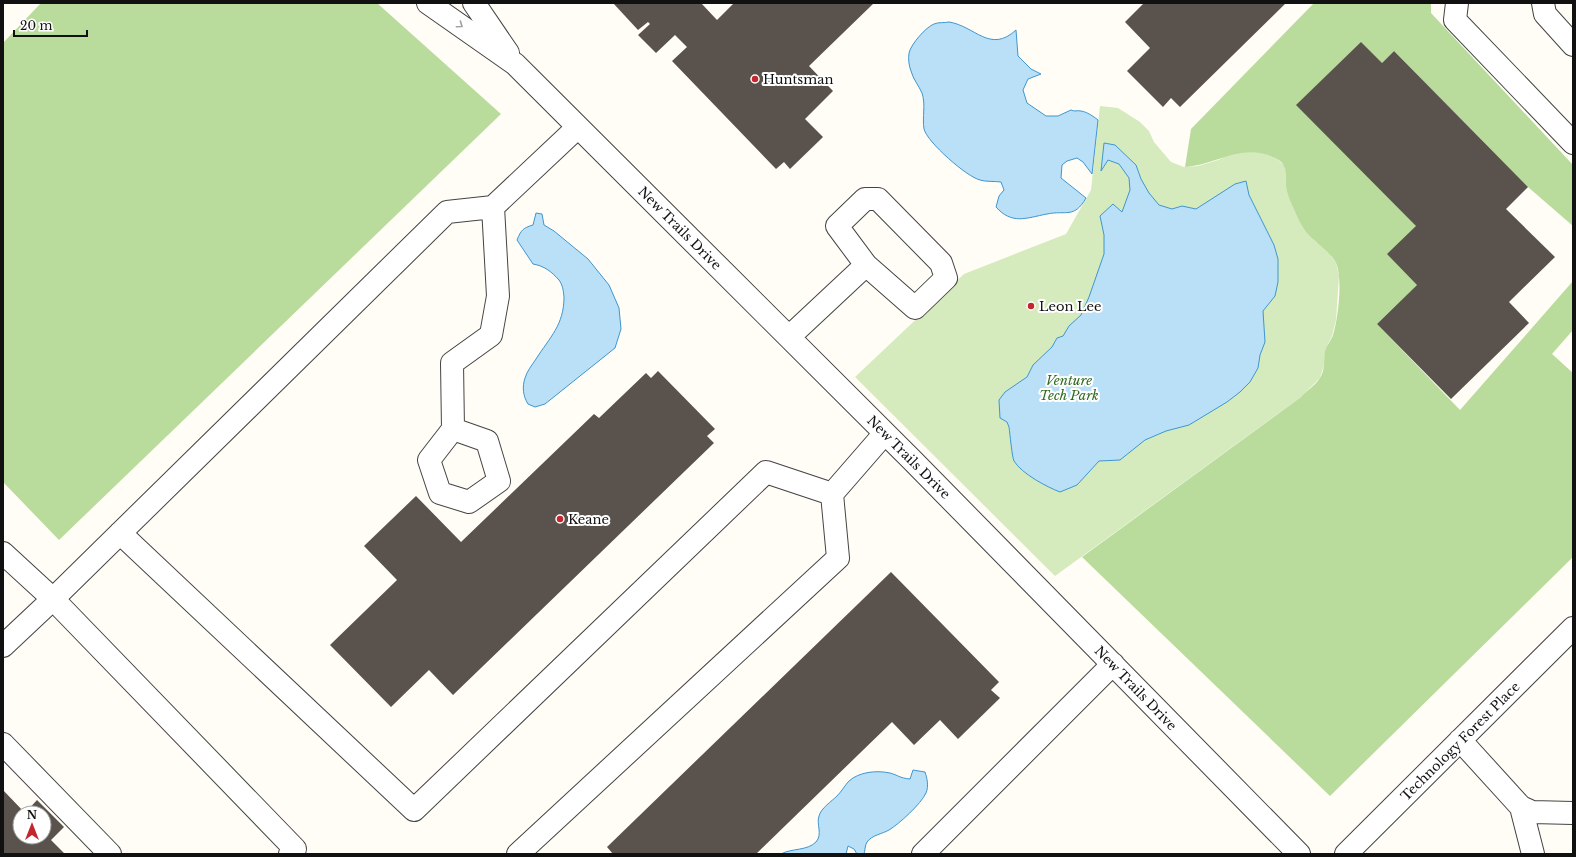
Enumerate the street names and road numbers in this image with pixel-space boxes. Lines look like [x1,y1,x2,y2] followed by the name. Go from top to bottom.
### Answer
[634,183,725,274] street label: New Trails Drive
[863,412,954,503] street label: New Trails Drive
[1091,643,1180,734] street label: New Trails Drive
[1397,678,1523,804] street label: Technology Forest Place

